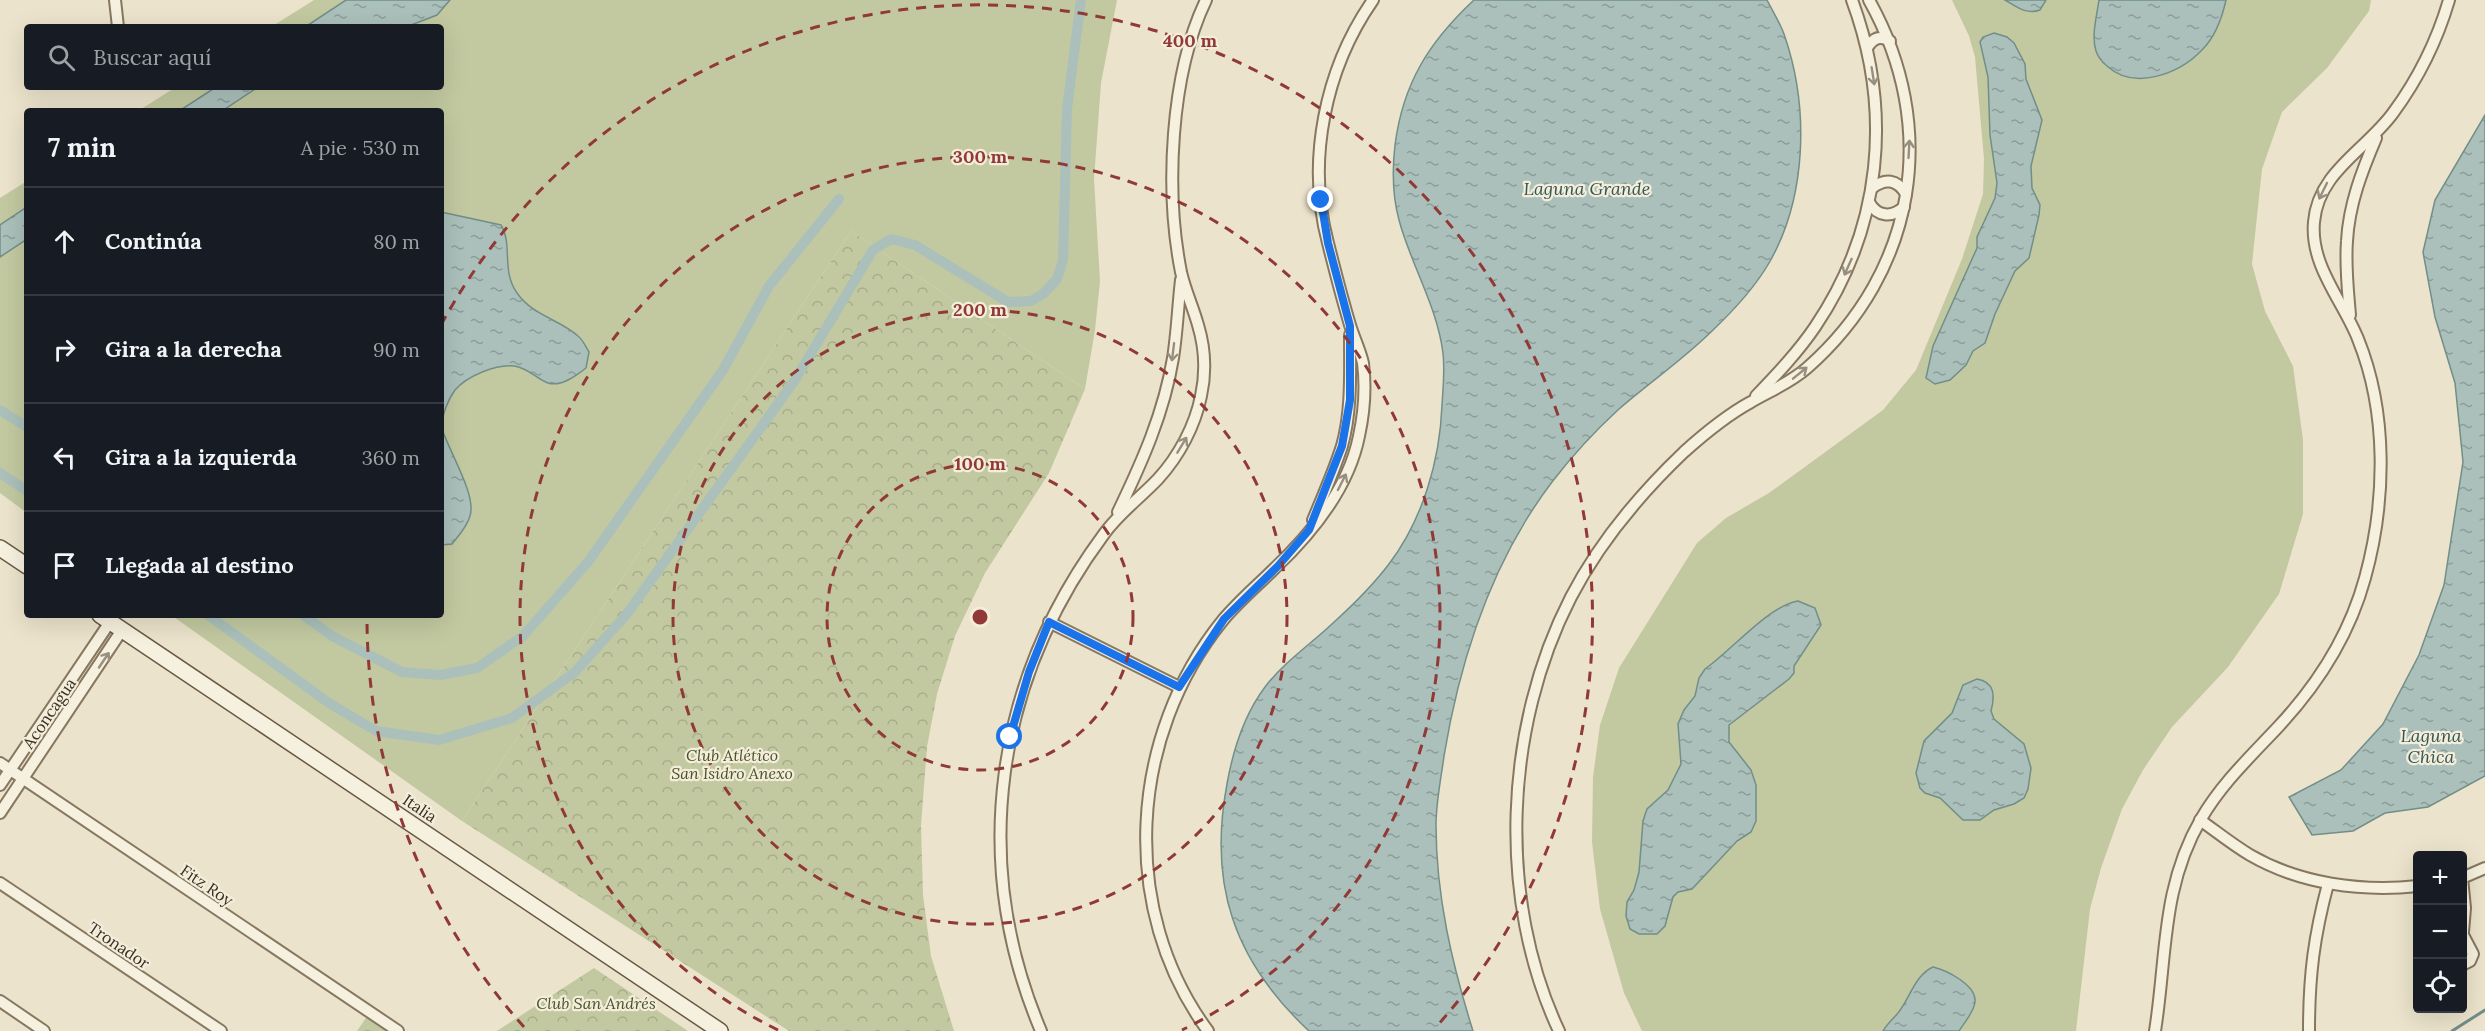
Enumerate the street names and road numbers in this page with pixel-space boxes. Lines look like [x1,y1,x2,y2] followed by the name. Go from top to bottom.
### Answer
[18,674,80,753] street label: Aconcagua
[399,789,441,827] street label: Italia
[177,860,238,910] street label: Fitz Roy
[84,917,154,973] street label: Tronador

